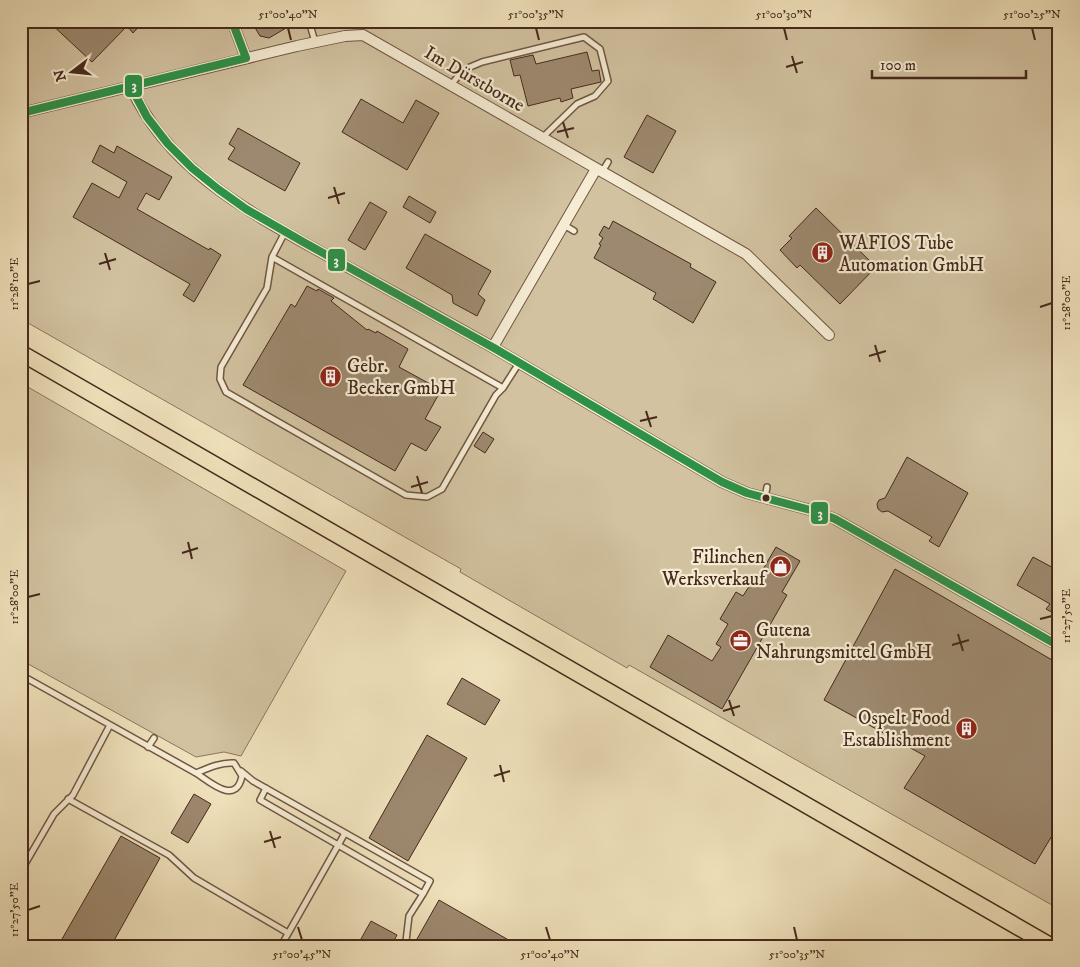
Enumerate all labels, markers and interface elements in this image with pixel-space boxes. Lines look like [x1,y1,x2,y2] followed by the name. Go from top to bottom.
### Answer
[258,7,318,22] text: 51°00'40"N
[508,7,564,22] text: 51°00'35"N
[756,7,813,22] text: 51°00'30"N
[1003,7,1061,22] text: 51°00'25"N
[420,41,529,117] street label: Im Dürstborne
[48,48,98,98] north arrow
[872,48,1026,80] scale bar
[880,56,916,75] text: 100 m
[50,67,71,83] text: N
[124,74,143,98] line badge: 3
[131,77,137,95] text: 3
[838,232,984,277] place label: WAFIOS Tube Automation GmbH
[811,241,835,265] building icon: WAFIOS Tube Automation GmbH
[327,248,346,272] line badge: 3
[333,252,339,270] text: 3
[7,257,22,310] text: 11°28'10"E
[1059,275,1074,331] text: 11°28'00"E
[347,355,455,400] place label: Gebr. Becker GmbH
[319,364,343,388] building icon: Gebr. Becker GmbH
[761,493,771,503] unlabelled marker
[810,501,829,525] line badge: 3
[817,505,823,523] text: 3
[661,546,768,591] place label: Filinchen Werksverkauf
[769,555,793,579] shop icon: Filinchen Werksverkauf
[7,569,22,625] text: 11°28'00"E
[1059,588,1074,643] text: 11°27'50"E
[756,619,932,664] place label: Gutena Nahrungsmittel GmbH
[728,628,752,652] office icon: Gutena Nahrungsmittel GmbH
[842,707,951,752] place label: Ospelt Food Establishment
[954,716,978,740] building icon: Ospelt Food Establishment
[7,882,22,937] text: 11°27'50"E
[273,947,332,962] text: 51°00'45"N
[520,947,580,962] text: 51°00'40"N
[769,947,825,962] text: 51°00'35"N

